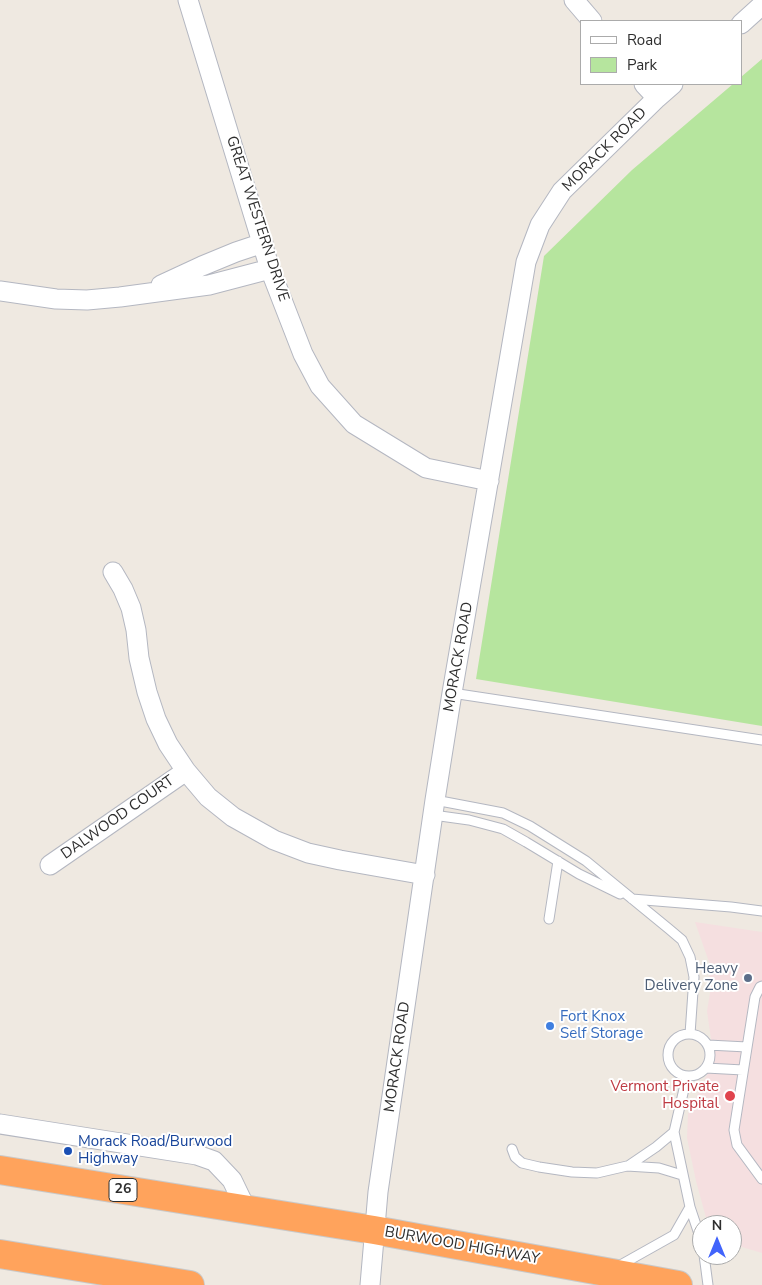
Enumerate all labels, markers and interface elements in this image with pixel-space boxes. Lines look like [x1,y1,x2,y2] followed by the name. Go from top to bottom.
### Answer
[580,20,742,85] legend
[627,30,662,50] text: Road
[627,55,657,75] text: Park
[559,104,651,196] street label: MORACK ROAD
[222,134,292,304] street label: GREAT WESTERN DRIVE
[440,600,478,714] street label: MORACK ROAD
[58,772,178,864] street label: DALWOOD COURT
[645,960,738,995] place label: Heavy Delivery Zone
[742,972,754,984] marker: Heavy Delivery Zone
[381,1000,415,1114] street label: MORACK ROAD
[560,1008,643,1043] place label: Fort Knox Self Storage
[544,1020,556,1032] marker: Fort Knox Self Storage
[611,1078,719,1113] place label: Vermont Private Hospital
[723,1089,737,1103] marker: Vermont Private Hospital
[78,1133,232,1168] place label: Morack Road/Burwood Highway
[62,1145,74,1157] marker: Morack Road/Burwood Highway
[109,1178,137,1202] road number: 26
[692,1215,742,1265] north arrow
[712,1216,722,1235] text: N
[383,1223,541,1269] street label: BURWOOD HIGHWAY

